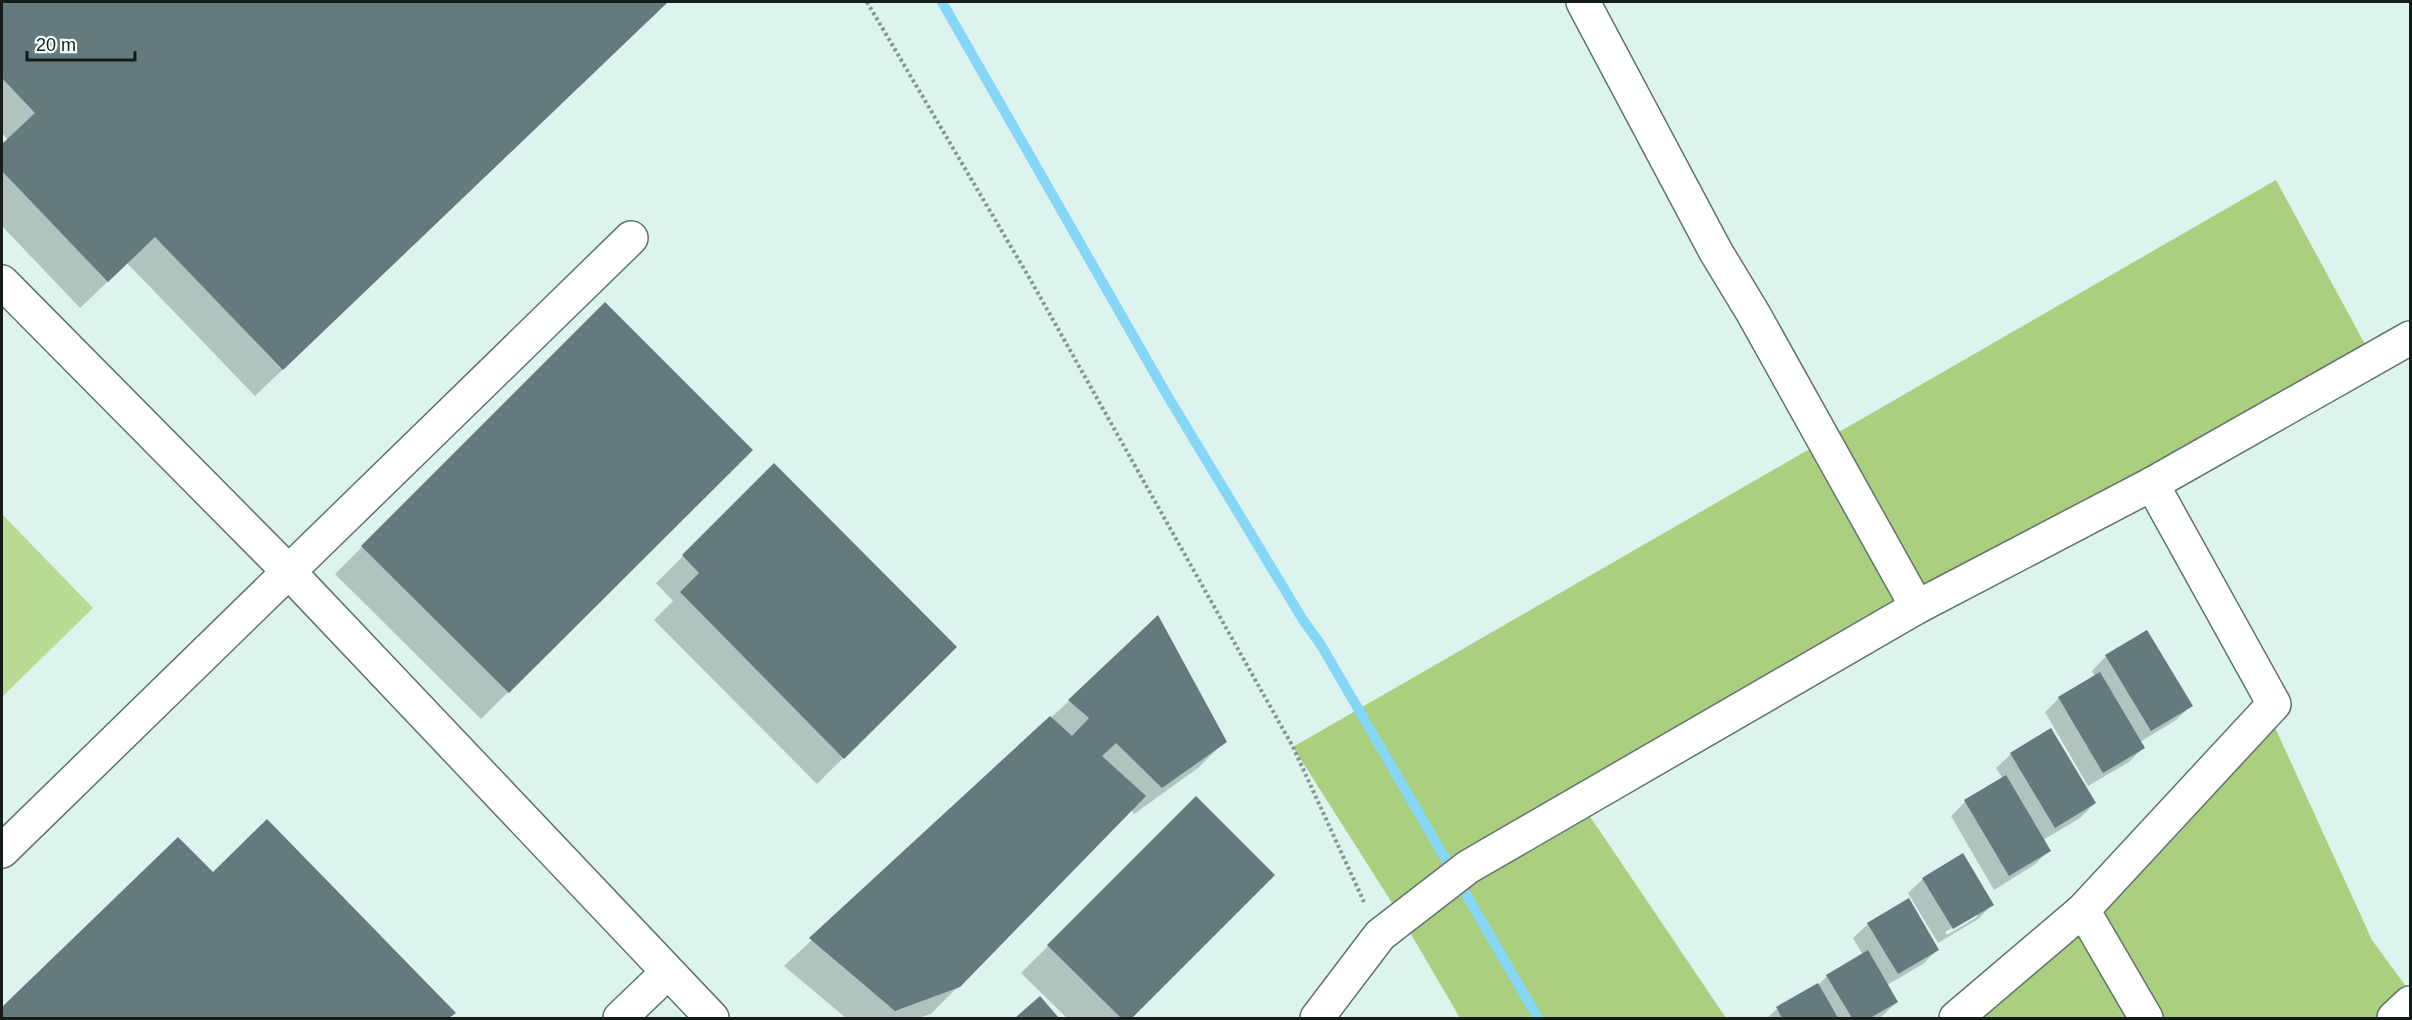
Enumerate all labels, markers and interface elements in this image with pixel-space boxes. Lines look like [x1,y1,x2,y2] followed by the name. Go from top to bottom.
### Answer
[27,24,135,62] scale bar
[36,35,76,55] text: 20 m

